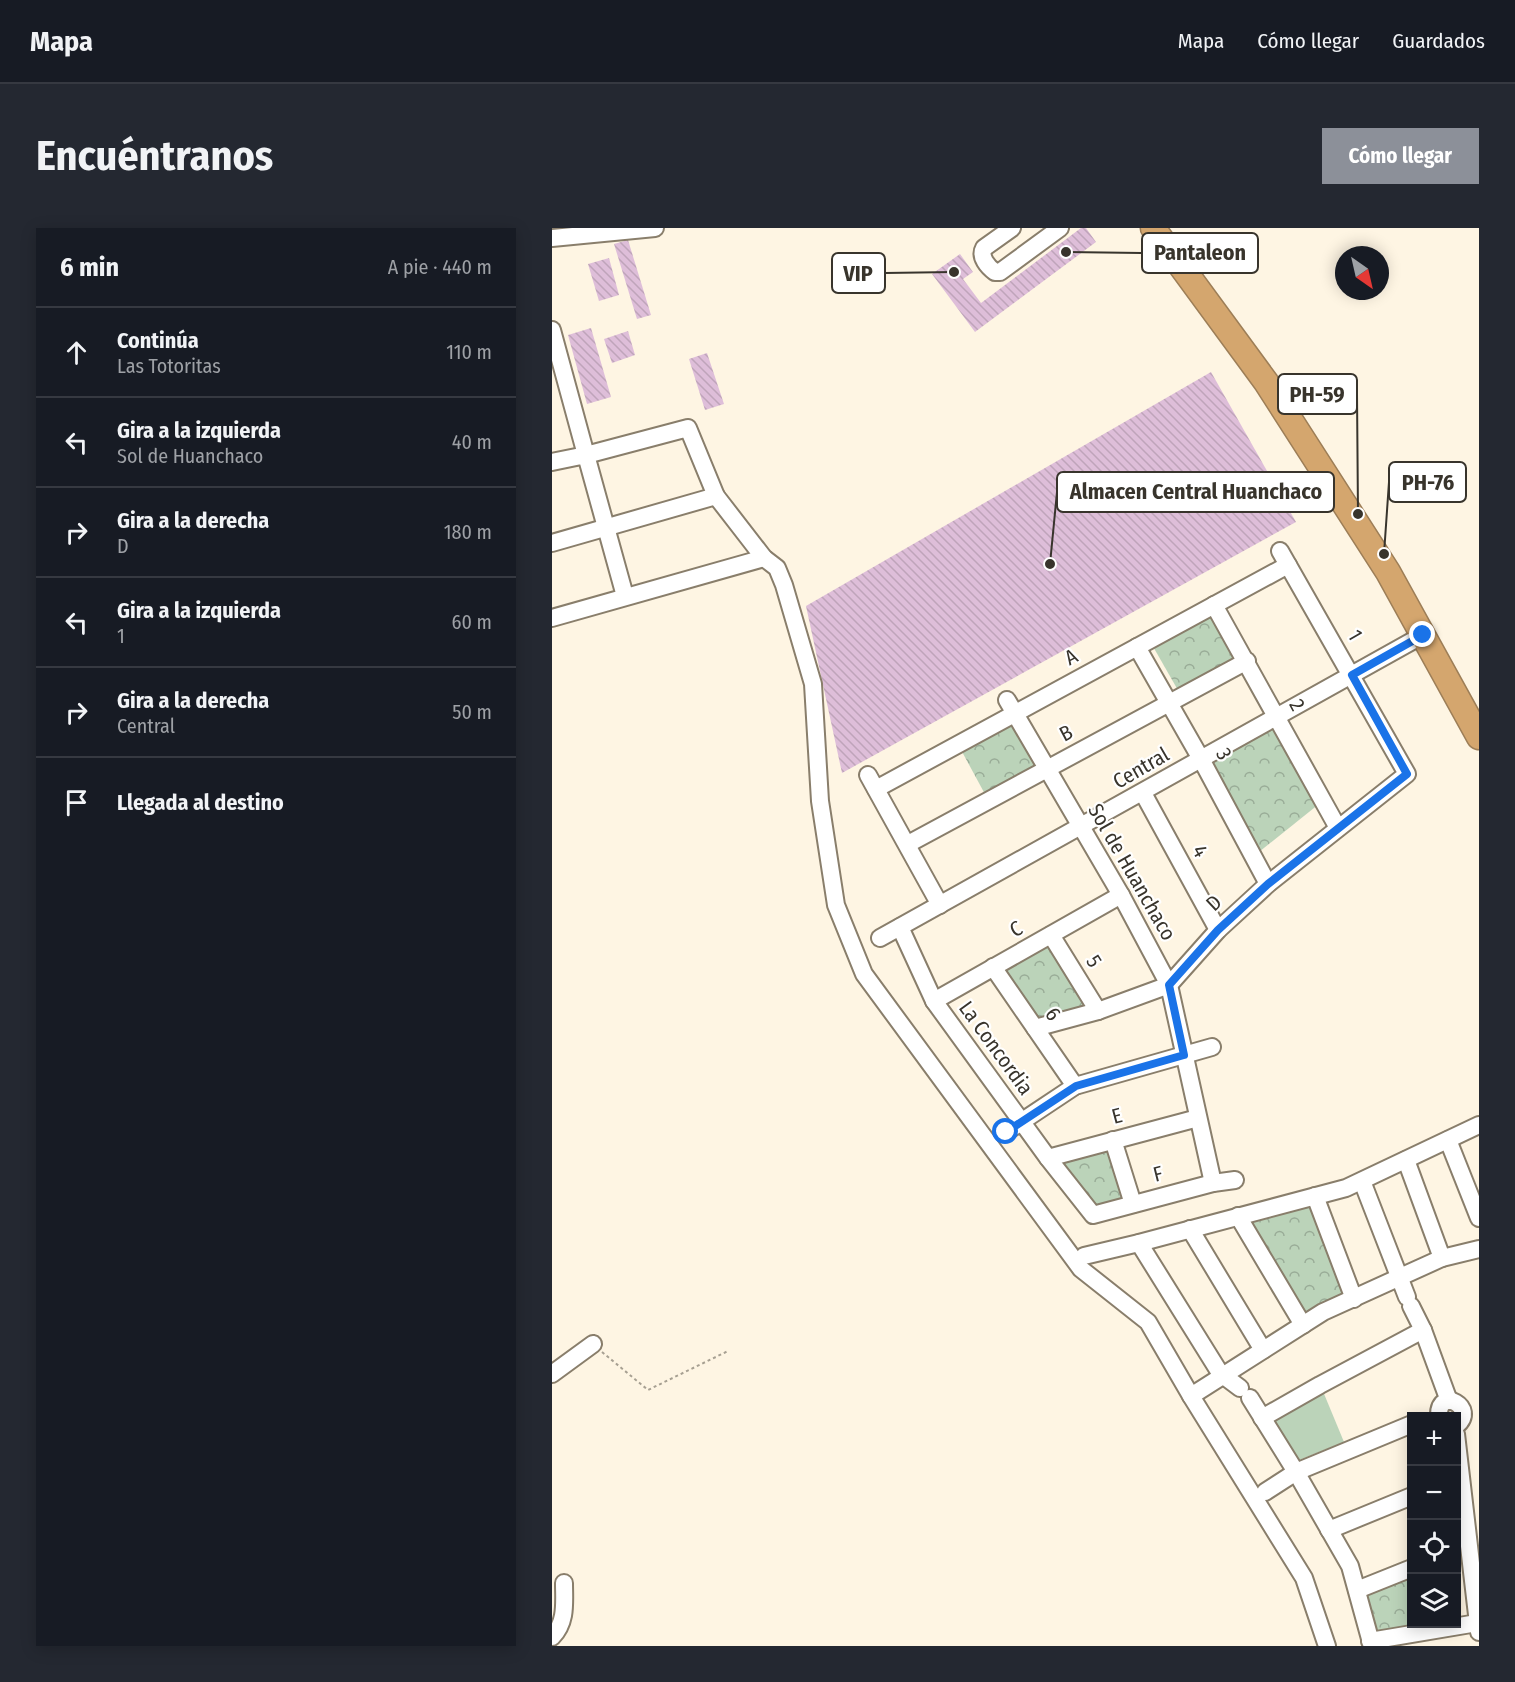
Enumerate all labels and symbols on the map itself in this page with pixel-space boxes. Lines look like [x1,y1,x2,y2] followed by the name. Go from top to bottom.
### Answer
[1142,233,1258,273] callout: Pantaleon
[1154,239,1246,266] text: Pantaleon
[1335,246,1389,300] north arrow
[832,253,885,293] callout: VIP
[842,260,873,287] text: VIP
[1278,374,1357,414] callout: PH-59
[1289,381,1345,408] text: PH-59
[1389,462,1466,502] callout: PH-76
[1402,469,1454,496] text: PH-76
[1057,472,1334,512] callout: Almacen Central Huanchaco
[1069,478,1322,505] text: Almacen Central Huanchaco
[1409,621,1435,647] route end
[1342,625,1368,645] street label: 1
[1060,643,1082,671] street label: A
[1283,695,1311,715] street label: 2
[1055,719,1077,747] street label: B
[1108,741,1174,794] street label: Central
[1210,744,1238,764] street label: 3
[1082,799,1182,945] street label: Sol de Huanchaco
[1186,840,1214,862] street label: 4
[1201,889,1227,917] street label: D
[1005,915,1027,943] street label: C
[1080,950,1108,972] street label: 5
[953,996,1039,1100] street label: La Concordia
[1039,1002,1067,1026] street label: 6
[1109,1102,1125,1130] street label: E
[992,1118,1018,1144] route start
[1150,1160,1166,1188] street label: F

